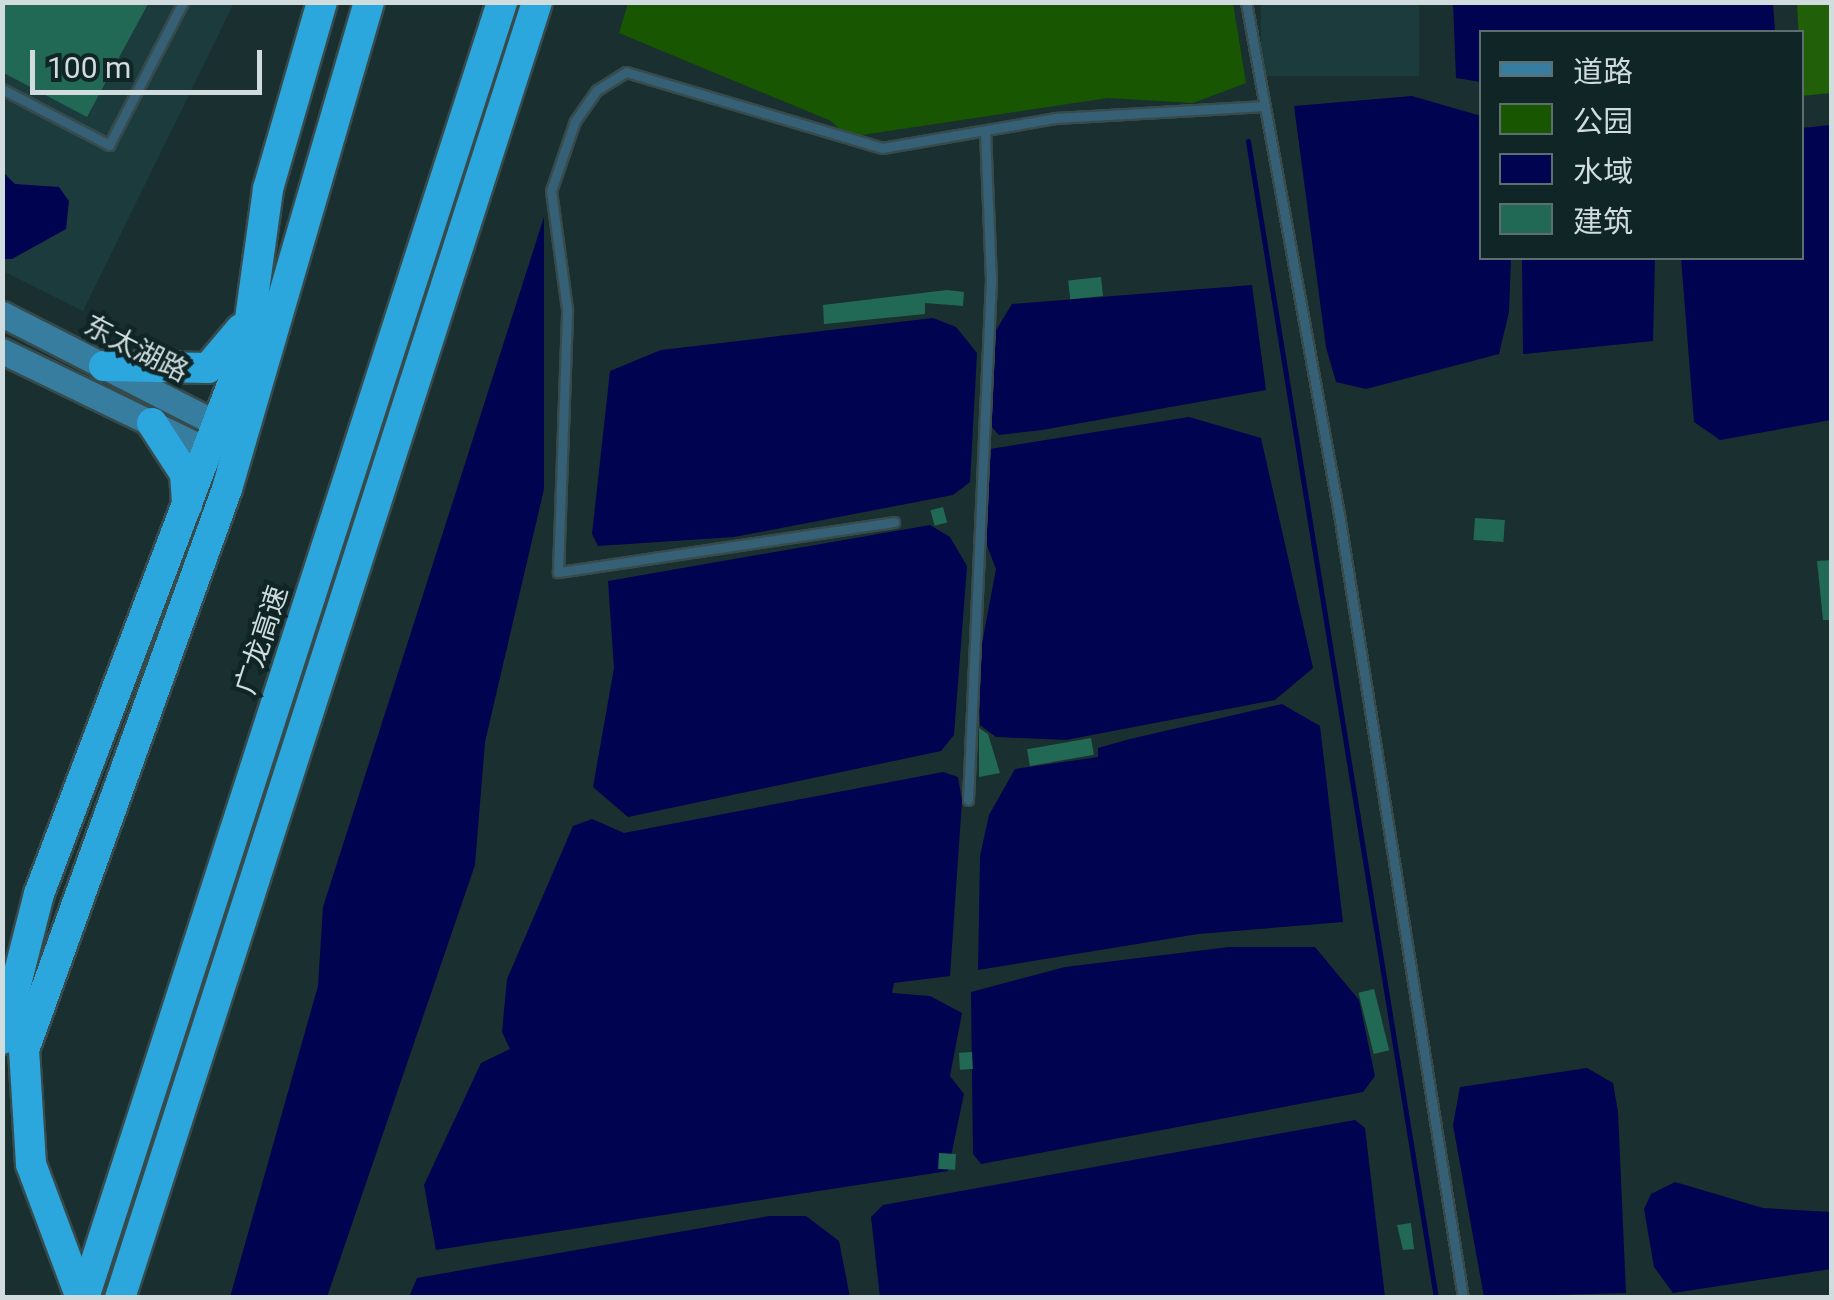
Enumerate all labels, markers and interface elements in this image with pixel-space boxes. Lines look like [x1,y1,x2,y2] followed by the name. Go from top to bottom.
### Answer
[35,30,268,92] scale bar
[1479,30,1804,260] legend
[47,50,131,85] text: 100 m
[1573,54,1633,89] text: 道路
[1573,104,1633,139] text: 公园
[1573,154,1633,189] text: 水域
[1573,204,1633,239] text: 建筑
[78,309,194,389] street label: 东太湖路
[229,582,295,698] street label: 广龙高速

